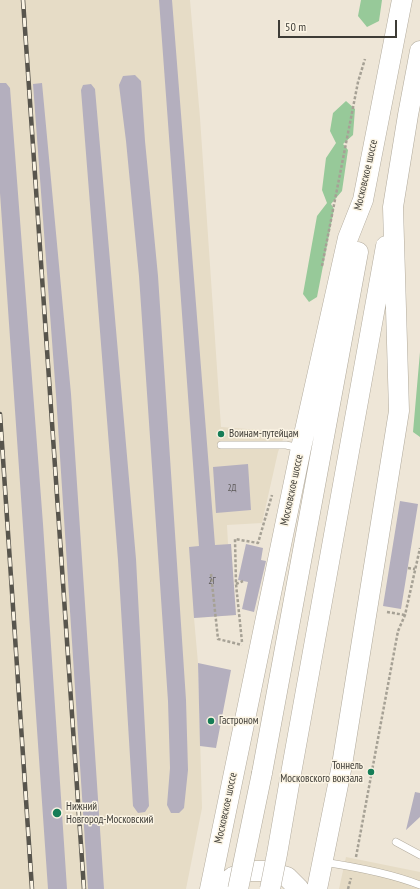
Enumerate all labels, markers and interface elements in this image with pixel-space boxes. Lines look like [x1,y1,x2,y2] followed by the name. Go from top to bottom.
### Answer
[280,12,399,38] scale bar
[285,19,306,34] text: 50 m
[351,138,381,212] street label: Московское шоссе
[229,427,299,441] place label: Воинам-путейцам
[216,429,226,439] marker: Воинам-путейцам
[278,453,306,527] street label: Московское шоссе
[228,483,236,493] house number: 2Д
[208,576,216,586] house number: 2Г
[219,714,258,728] place label: Гастроном
[206,716,216,726] marker: Гастроном
[280,759,363,785] place label: Тоннель Московского вокзала
[366,767,376,777] marker: Тоннель Московского вокзала
[212,771,240,845] street label: Московское шоссе
[66,800,153,826] place label: Нижний Новгород-Московский
[51,807,63,819] marker: Нижний Новгород-Московский

